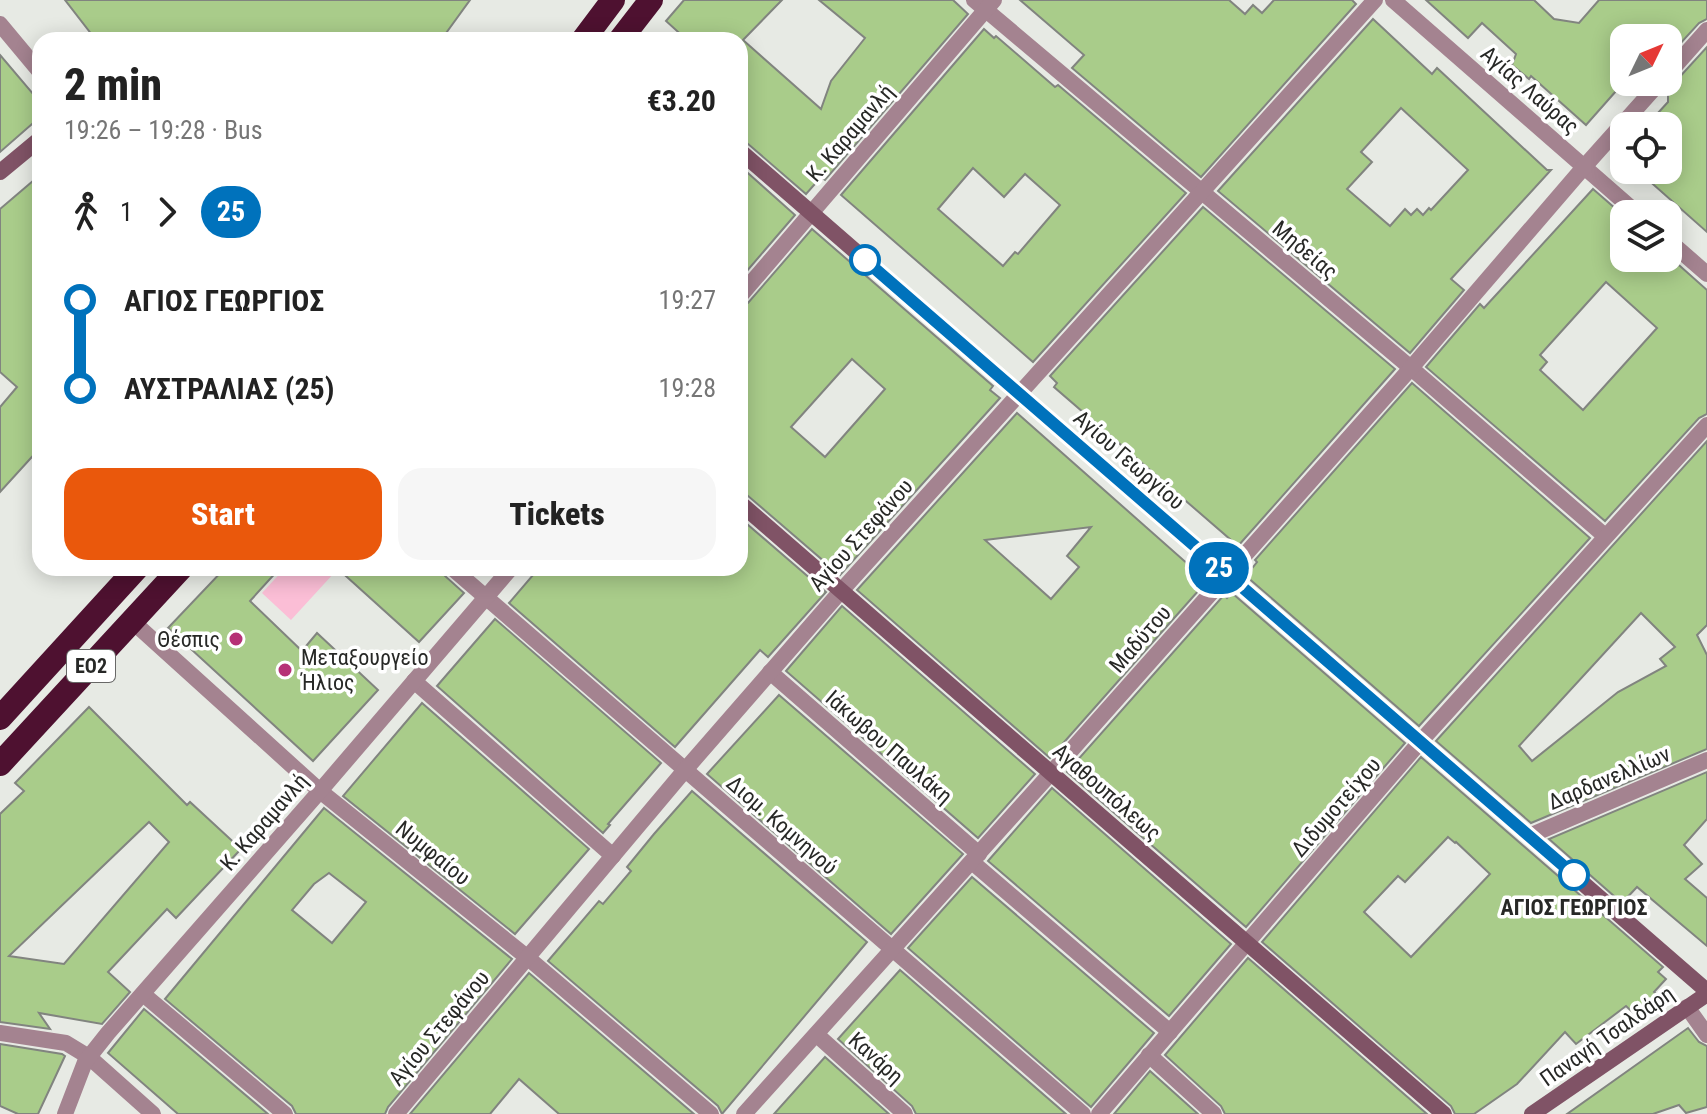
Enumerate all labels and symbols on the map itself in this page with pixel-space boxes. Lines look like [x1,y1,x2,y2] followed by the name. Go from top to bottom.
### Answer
[1610,24,1682,96] north arrow
[1476,41,1584,139] street label: Αγίας Λαύρας
[801,79,899,187] street label: Κ. Καραμανλή
[1268,216,1342,284] street label: Μηδείας
[850,245,880,275] unlabelled marker
[1069,405,1189,515] street label: Αγίου Γεωργίου
[804,474,918,596] street label: Αγίου Στεφάνου
[1183,542,1255,594] line badge: 25
[1104,600,1176,678] street label: Μαδύτου
[157,627,220,652] place label: Θέσπις
[227,630,245,648] marker: Θέσπις
[300,645,429,695] place label: Μεταξουργείο Ήλιος
[67,650,115,682] road number: ΕΟ2
[276,661,294,679] marker: Μεταξουργείο Ήλιος
[821,685,957,809] street label: Ιάκωβου Παυλάκη
[1048,738,1166,846] street label: Αγαθουπόλεως
[1544,741,1674,815] street label: Δαρδανελλίων
[1286,752,1386,862] street label: Διδυμοτείχου
[215,768,313,876] street label: Κ. Καραμανλή
[722,770,842,880] street label: Διομ. Κομνηνού
[391,816,475,890] street label: Νυμφαίου
[1559,860,1589,890] marker: ΑΓΙΟΣ ΓΕΩΡΓΙΟΣ
[1501,895,1647,920] place label: ΑΓΙΟΣ ΓΕΩΡΓΙΟΣ
[384,966,494,1090] street label: Αγίου Στεφάνου
[1535,981,1679,1091] street label: Παναγή Τσαλδάρη
[844,1027,908,1089] street label: Κανάρη

